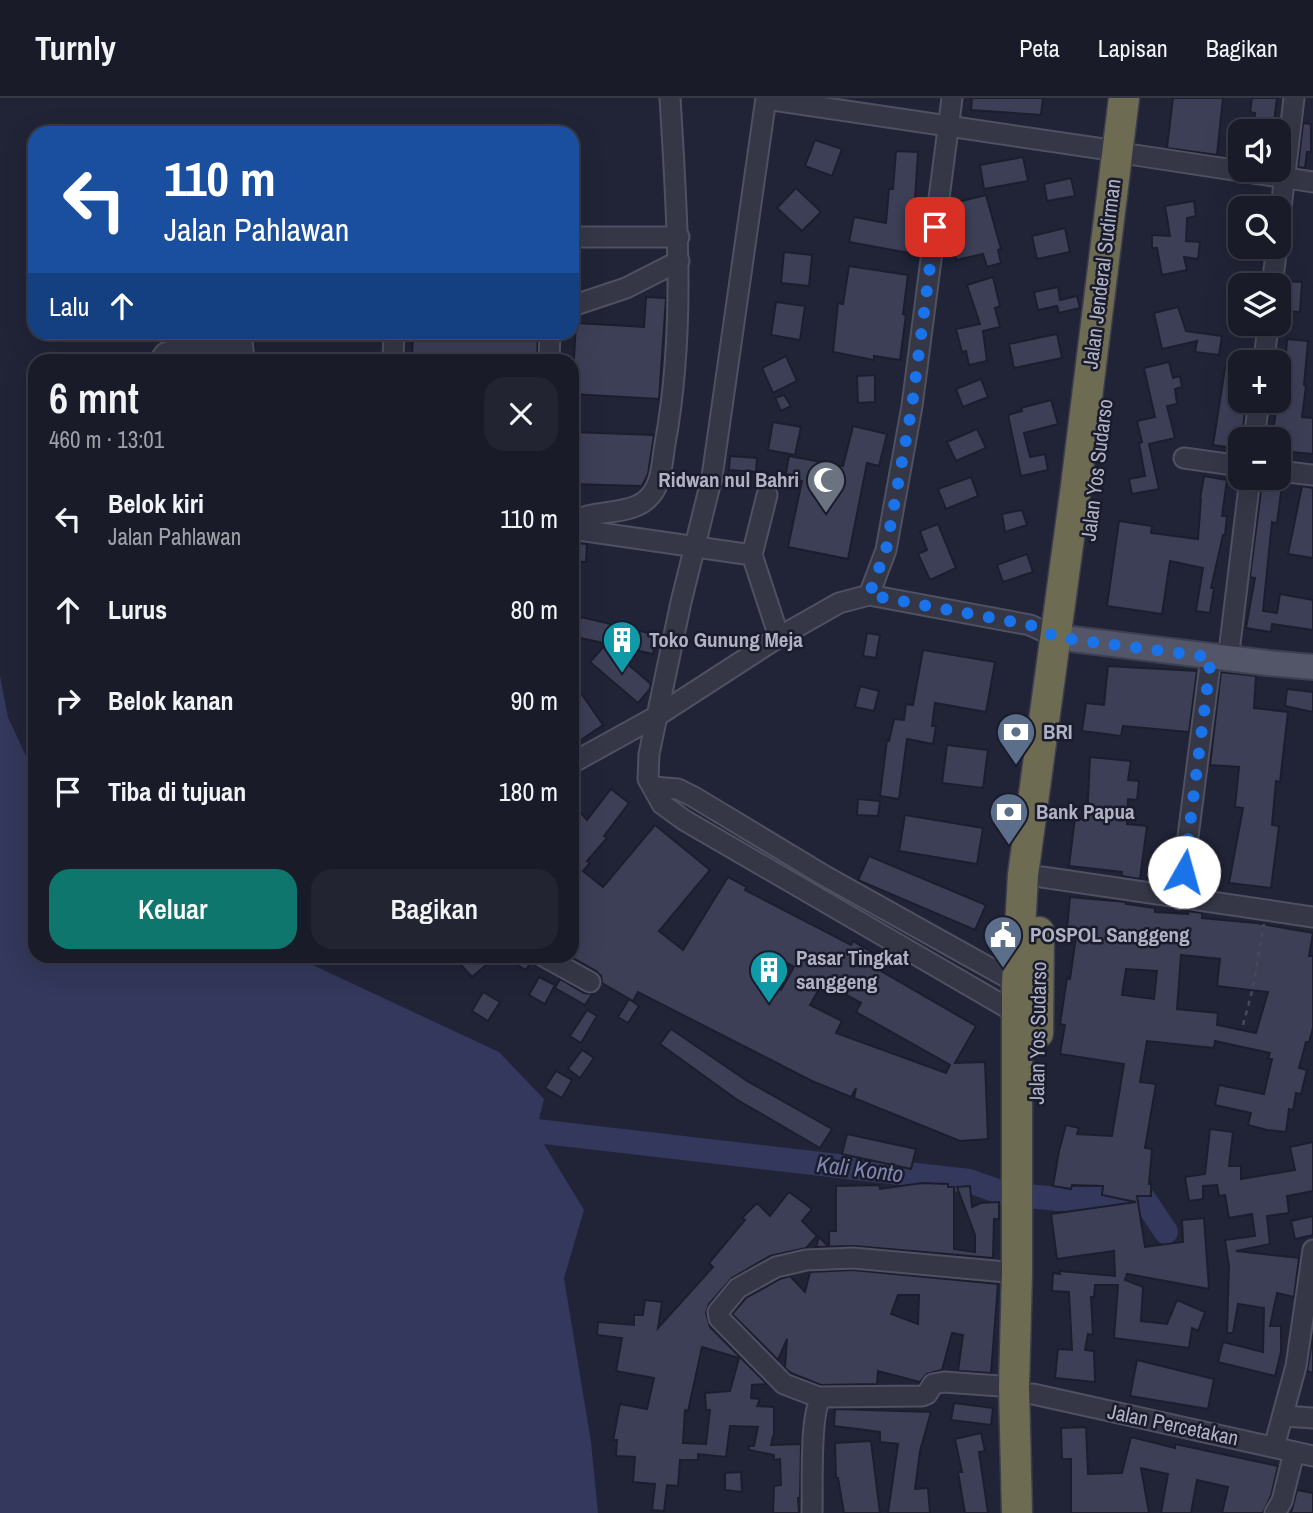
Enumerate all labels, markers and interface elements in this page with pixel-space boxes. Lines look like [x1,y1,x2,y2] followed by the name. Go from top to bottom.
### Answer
[35,26,116,70] text: Turnly
[1019,32,1060,64] text: Peta
[1098,32,1168,64] text: Lapisan
[1206,32,1278,64] text: Bagikan
[1228,119,1291,490] map controls
[1228,119,1291,182] button: sound
[164,145,276,211] text: 110 m
[49,154,140,245] icon: left
[1075,177,1128,371] street label: Jalan Jenderal Sudirman
[1228,196,1291,259] button: search
[905,197,965,257] pin
[164,208,349,251] text: Jalan Pahlawan
[916,208,954,246] icon: arrive
[1228,273,1291,336] button: layers
[103,287,141,325] icon: ahead
[49,289,89,324] text: Lalu
[1228,350,1291,413] button: +
[49,370,139,426] text: 6 mnt
[484,377,558,451] button: close
[1073,397,1120,543] street label: Jalan Yos Sudarso
[49,424,164,455] text: 460 m · 13:01
[1228,427,1291,490] button: −
[805,459,847,514] mosque icon: Ridwan nul Bahri
[658,465,799,494] place label: Ridwan nul Bahri
[108,486,204,521] text: Belok kiri
[49,500,87,538] icon: left
[500,501,558,536] text: 110 m
[108,521,241,552] text: Jalan Pahlawan
[49,591,87,629] icon: ahead
[108,592,167,627] text: Lurus
[511,592,558,627] text: 80 m
[601,619,643,674] building icon: Toko Gunung Meja
[649,625,803,654] place label: Toko Gunung Meja
[49,682,87,720] icon: right
[108,683,234,718] text: Belok kanan
[511,683,558,718] text: 90 m
[995,711,1037,766] bank icon: BRI
[1043,717,1073,746] place label: BRI
[49,773,87,811] icon: arrive
[108,774,246,809] text: Tiba di tujuan
[499,774,558,809] text: 180 m
[988,791,1030,846] bank icon: Bank Papua
[1036,797,1135,826] place label: Bank Papua
[1147,835,1221,909] position arrow
[49,869,297,949] button: Keluar
[311,869,558,949] button: Bagikan
[982,914,1024,969] public building icon: POSPOL Sanggeng
[1030,920,1190,949] place label: POSPOL Sanggeng
[796,943,909,996] place label: Pasar Tingkat sanggeng
[748,949,790,1004] building icon: Pasar Tingkat sanggeng
[1022,961,1053,1105] street label: Jalan Yos Sudarso
[815,1148,905,1189] water label: Kali Konto
[1105,1396,1241,1453] street label: Jalan Percetakan

